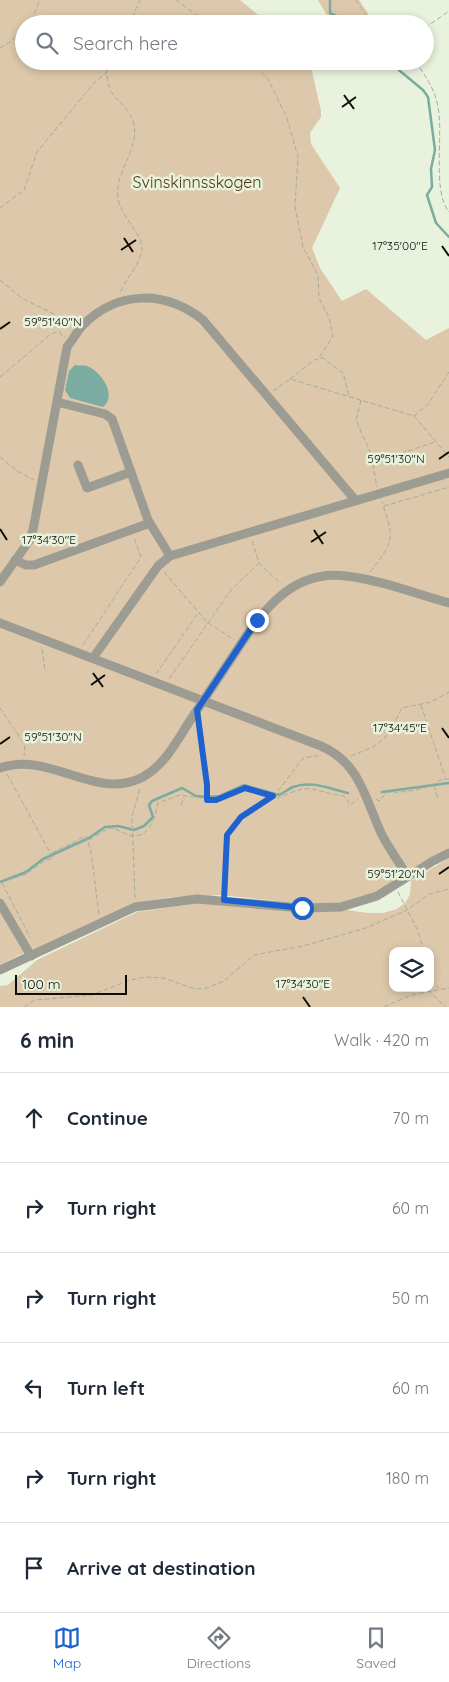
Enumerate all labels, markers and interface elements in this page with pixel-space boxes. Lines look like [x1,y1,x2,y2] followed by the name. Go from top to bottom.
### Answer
[15,15,434,70] search box
[33,29,61,57] icon: search
[73,31,178,55] text: Search here
[133,172,261,192] park label: Svinskinnsskogen
[372,238,428,253] text: 17°35'00"E
[24,314,82,329] text: 59°51'40"N
[367,451,425,466] text: 59°51'30"N
[22,532,76,547] text: 17°34'30"E
[246,609,269,632] route end
[373,720,427,735] text: 17°34'45"E
[24,729,82,744] text: 59°51'30"N
[367,866,425,881] text: 59°51'20"N
[291,897,314,920] route start
[389,947,434,992] map controls
[389,947,434,992] button: layers
[15,972,128,995] scale bar
[22,975,60,993] text: 100 m
[276,976,330,991] text: 17°34'30"E
[20,1027,74,1053] text: 6 min
[334,1030,429,1050] text: Walk · 420 m
[20,1104,48,1132] icon: ahead
[67,1106,148,1130] text: Continue
[392,1108,429,1128] text: 70 m
[20,1194,48,1222] icon: right
[67,1196,156,1220] text: Turn right
[392,1198,429,1218] text: 60 m
[20,1284,48,1312] icon: right
[67,1286,156,1310] text: Turn right
[392,1288,429,1308] text: 50 m
[20,1374,48,1402] icon: left
[67,1376,145,1400] text: Turn left
[392,1378,429,1398] text: 60 m
[20,1464,48,1492] icon: right
[67,1466,156,1490] text: Turn right
[386,1468,429,1488] text: 180 m
[20,1554,48,1582] icon: arrive
[67,1556,256,1580] text: Arrive at destination
[53,1624,81,1672] tab: Map
[187,1624,251,1672] tab: Directions
[356,1624,396,1672] tab: Saved

